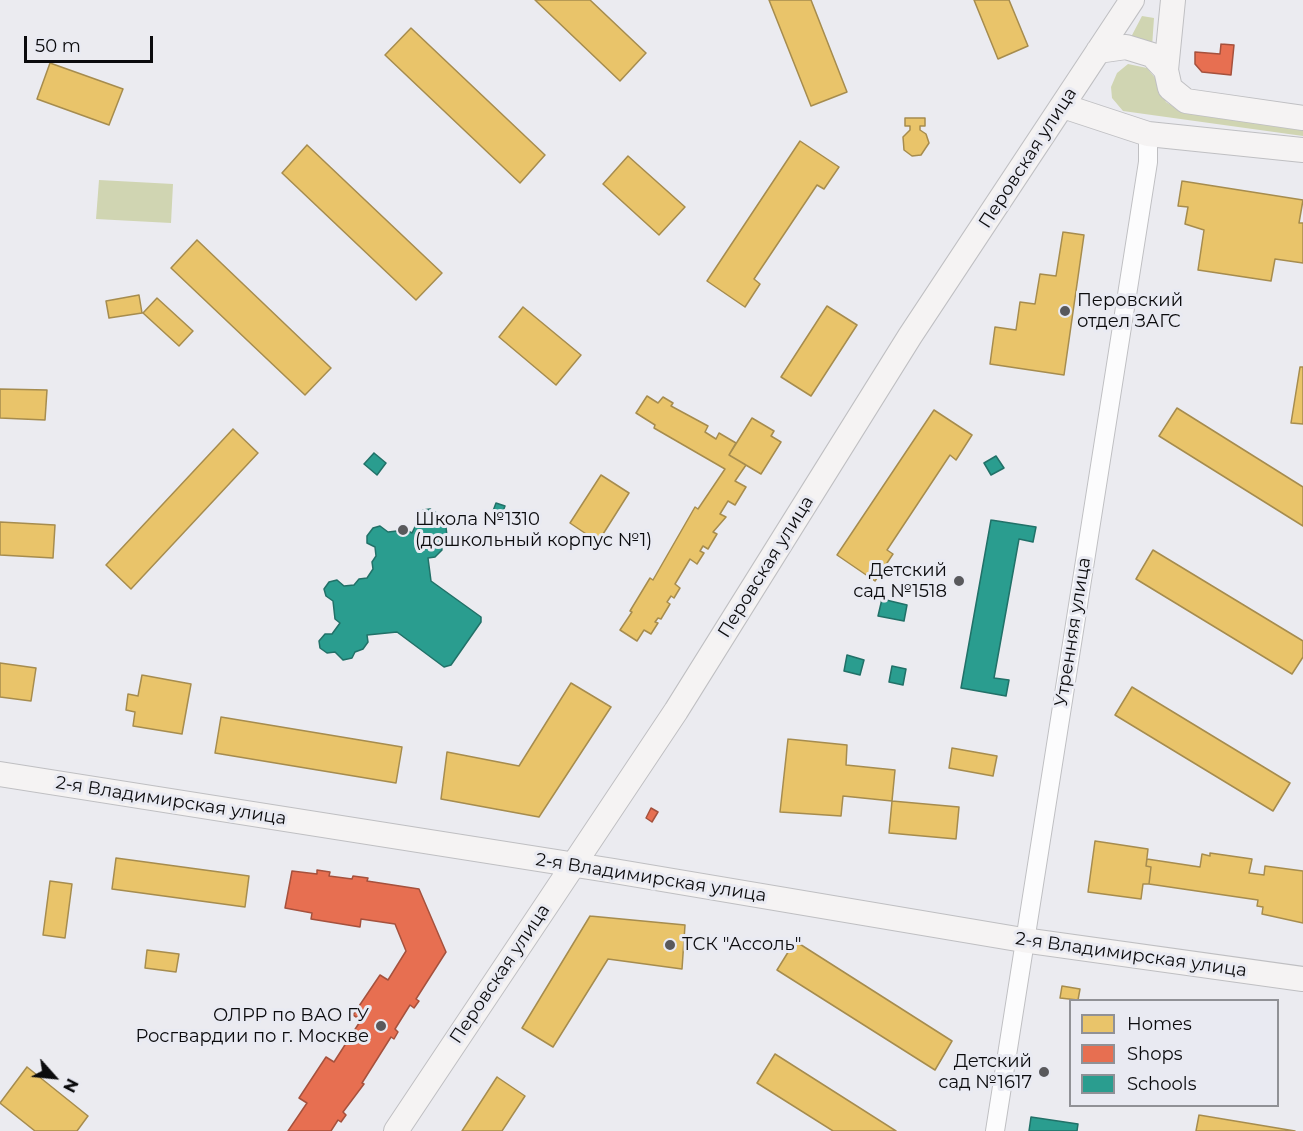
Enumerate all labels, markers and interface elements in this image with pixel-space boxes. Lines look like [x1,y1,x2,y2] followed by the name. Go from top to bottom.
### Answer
[27,24,156,62] scale bar
[35,35,81,57] text: 50 m
[974,84,1082,232] street label: Перовская улица
[1077,290,1183,332] place label: Перовский отдел ЗАГС
[1058,304,1072,318] marker: Перовский отдел ЗАГС
[714,492,818,642] street label: Перовская улица
[415,509,652,552] place label: Школа №1310 (дошкольный корпус №1)
[396,523,410,537] marker: Школа №1310 (дошкольный корпус №1)
[1051,556,1095,708] street label: Утренняя улица
[853,560,947,602] place label: Детский сад №1518
[952,574,966,588] marker: Детский сад №1518
[54,772,288,830] street label: 2-я Владимирская улица
[534,849,768,907] street label: 2-я Владимирская улица
[445,900,555,1048] street label: Перовская улица
[1014,928,1248,982] street label: 2-я Владимирская улица
[682,934,801,956] place label: ТСК "Ассоль"
[663,938,677,952] marker: ТСК "Ассоль"
[1069,999,1279,1107] legend
[135,1005,369,1048] place label: ОЛРР по ВАО ГУ Росгвардии по г. Москве
[1127,1013,1192,1035] text: Homes
[374,1019,388,1033] marker: ОЛРР по ВАО ГУ Росгвардии по г. Москве
[1127,1043,1183,1065] text: Shops
[24,1047,84,1107] north arrow
[938,1051,1032,1094] place label: Детский сад №1617
[1037,1065,1051,1079] marker: Детский сад №1617
[1127,1073,1196,1095] text: Schools
[59,1075,82,1095] text: N

